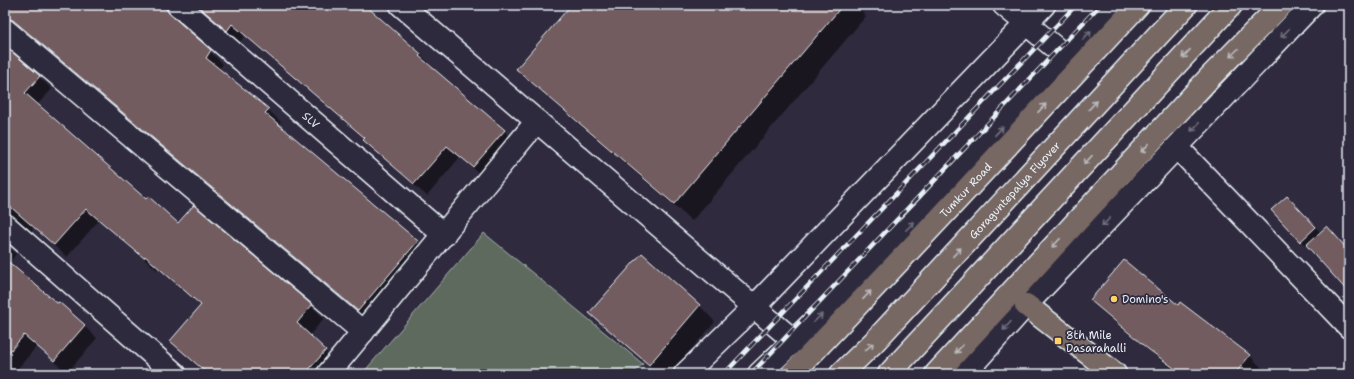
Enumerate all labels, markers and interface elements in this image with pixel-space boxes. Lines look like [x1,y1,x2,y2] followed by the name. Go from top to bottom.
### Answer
[1281,28,1290,38] one-way arrow
[1082,30,1091,41] one-way arrow
[1229,48,1238,58] one-way arrow
[1181,49,1190,59] one-way arrow
[1089,100,1098,110] one-way arrow
[1037,103,1047,113] one-way arrow
[299,108,323,132] street label: SLV
[1191,122,1200,132] one-way arrow
[994,126,1003,136] one-way arrow
[966,138,1064,242] street label: Goraguntepalya Flyover
[1140,142,1149,153] one-way arrow
[1083,155,1092,165] one-way arrow
[936,159,995,221] street label: Tumkur Road
[1101,217,1110,227] one-way arrow
[905,221,915,231] one-way arrow
[1052,238,1061,248] one-way arrow
[953,247,962,257] one-way arrow
[862,290,872,300] one-way arrow
[1122,292,1169,307] place label: Domino's
[1109,294,1119,304] marker: Domino's
[813,313,823,323] one-way arrow
[1003,321,1012,331] one-way arrow
[1066,328,1126,356] place label: 8th Mile Dasarahalli
[1053,336,1063,346] marker: 8th Mile Dasarahalli
[864,342,874,352] one-way arrow
[955,344,964,354] one-way arrow

